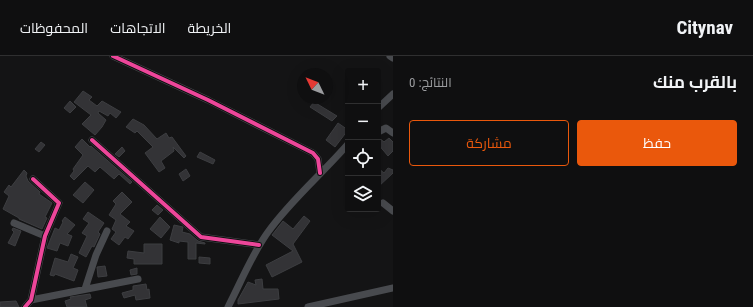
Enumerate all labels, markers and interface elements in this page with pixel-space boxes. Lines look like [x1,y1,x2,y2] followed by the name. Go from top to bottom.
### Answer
[676,16,733,39] text: Citynav
[20,20,88,36] text: المحفوظات
[110,20,166,36] text: الاتجاهات
[188,20,231,36] text: الخريطة
[297,68,333,104] north arrow
[345,68,381,212] map controls
[345,68,381,104] button: +
[653,72,737,92] text: بالقرب منك
[409,75,452,90] text: النتائج: 0
[345,104,381,140] button: −
[409,120,569,166] button: مشاركة
[577,120,737,166] button: حفظ
[345,140,381,176] button: locate
[345,176,381,212] button: layers

